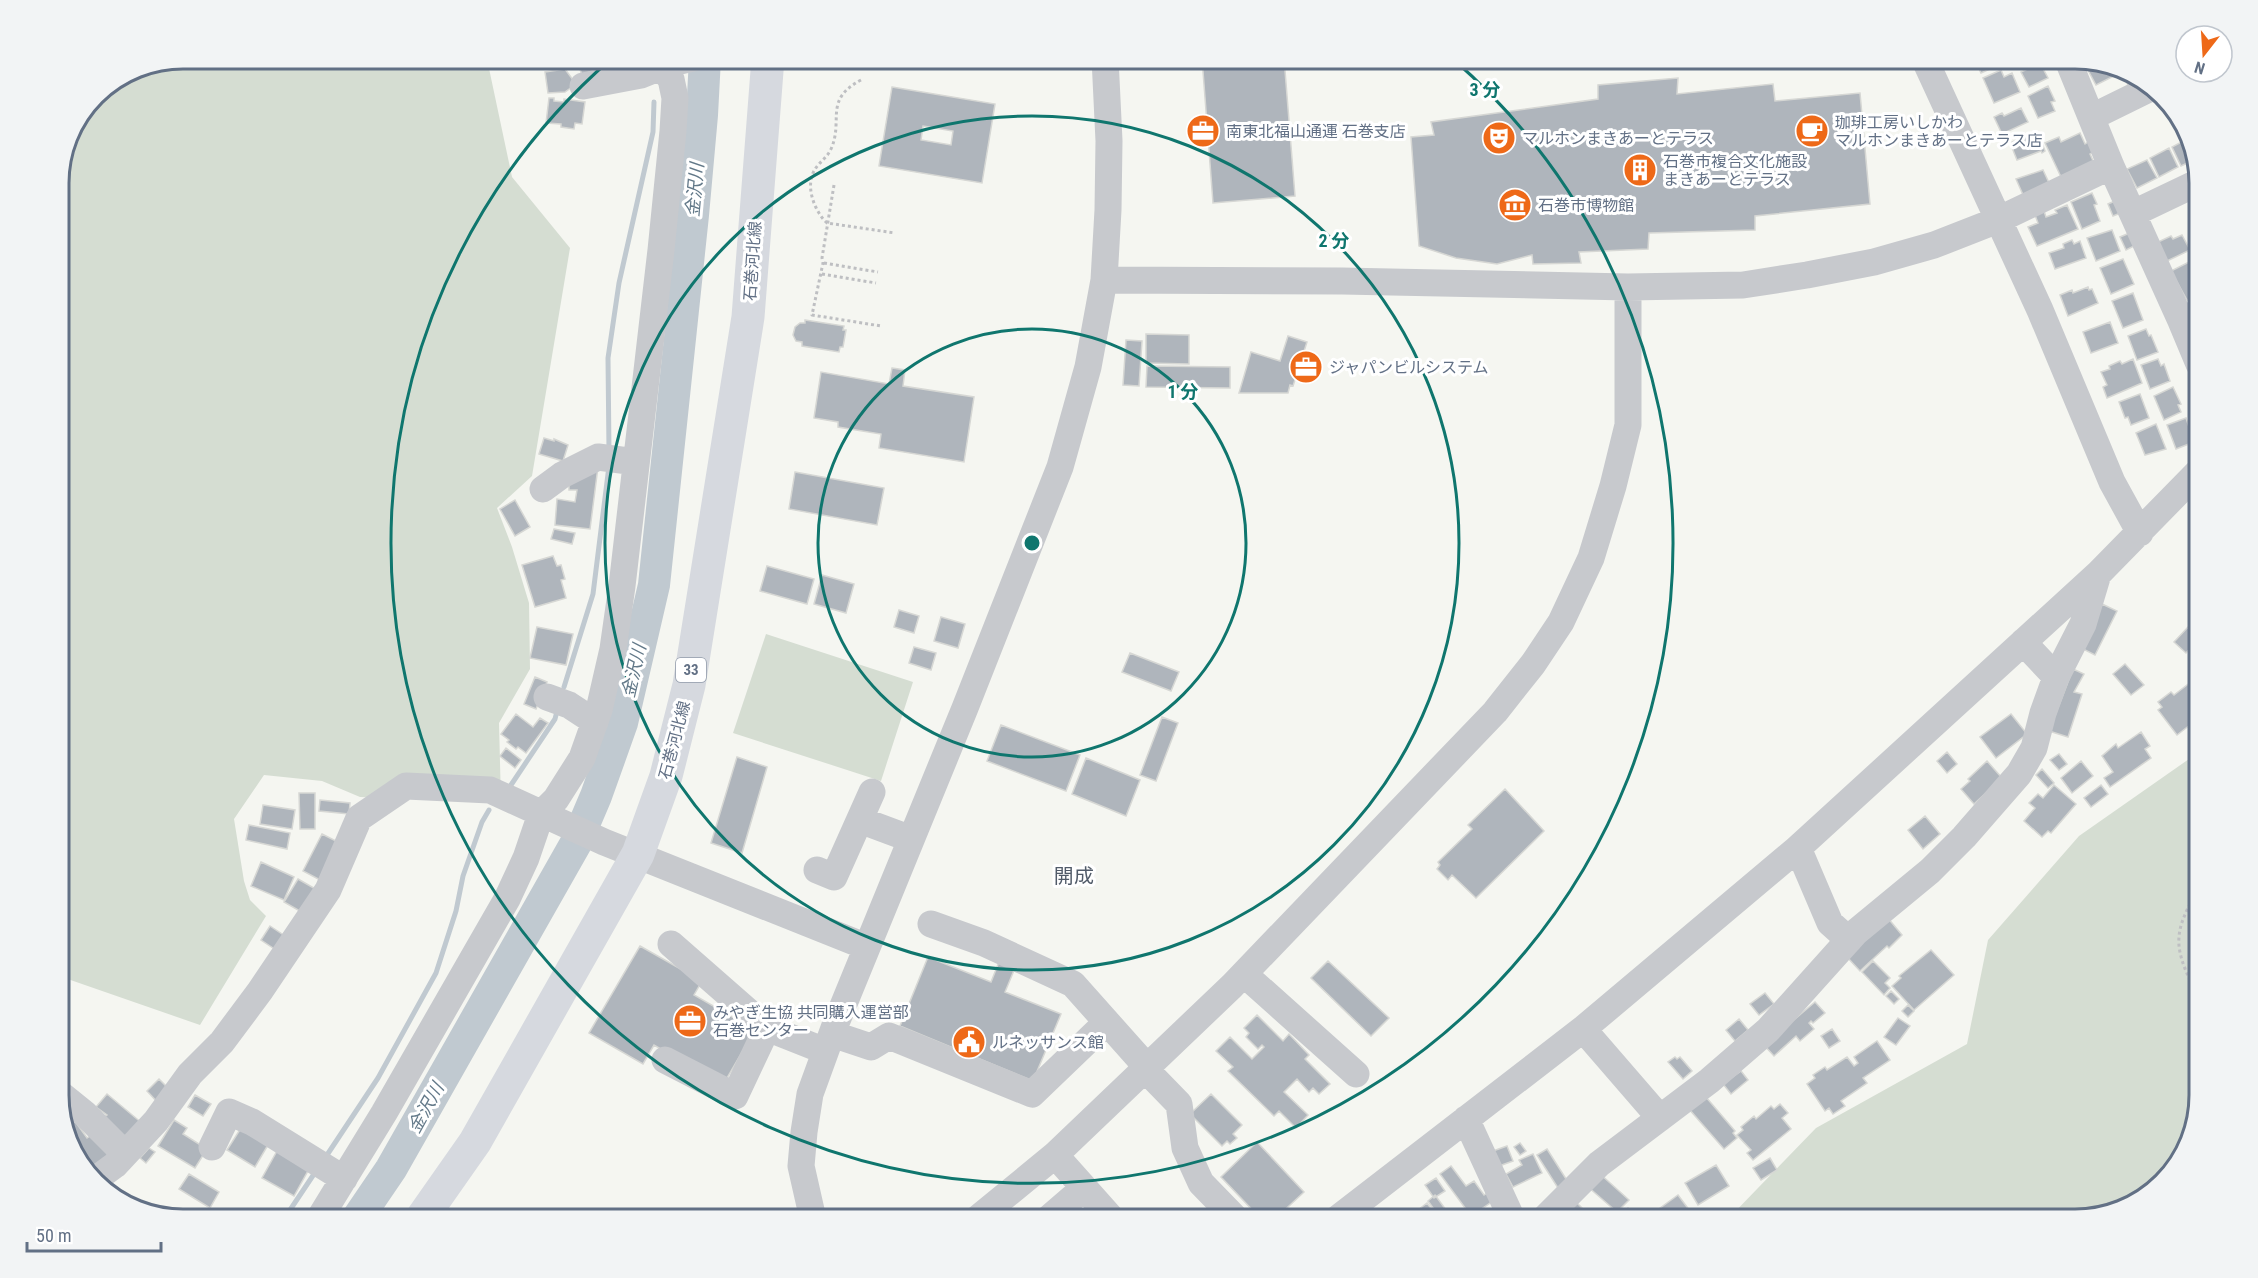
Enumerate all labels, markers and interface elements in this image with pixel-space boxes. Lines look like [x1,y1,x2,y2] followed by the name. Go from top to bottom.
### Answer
[2174,24,2234,84] north arrow
[2192,57,2207,78] text: N
[1469,79,1501,100] text: 3 分
[1185,113,1221,149] office icon: 南東北福山通運 石巻支店
[1794,113,1830,149] cafe icon: 珈琲工房いしかわ マルホンまきあーとテラス店
[1835,113,2043,150] place label: 珈琲工房いしかわ マルホンまきあーとテラス店
[1481,120,1517,156] theatre icon: マルホンまきあーとテラス
[1226,122,1406,141] place label: 南東北福山通運 石巻支店
[1522,129,1714,148] place label: マルホンまきあーとテラス
[1622,152,1658,188] building icon: 石巻市複合文化施設 まきあーとテラス
[1663,152,1807,189] place label: 石巻市複合文化施設 まきあーとテラス
[682,160,707,218] water label: 金沢川
[1497,187,1533,223] museum icon: 石巻市博物館
[1538,196,1634,215] place label: 石巻市博物館
[740,220,765,302] street label: 石巻河北線
[1318,230,1350,251] text: 2 分
[1288,349,1324,385] office icon: ジャパンビルシステム
[1329,358,1489,377] place label: ジャパンビルシステム
[1167,381,1199,402] text: 1 分
[1022,533,1042,553] centre of rings
[617,640,650,700] water label: 金沢川
[676,658,706,682] road number: 33
[655,699,694,781] street label: 石巻河北線
[1054,864,1094,888] district label: 開成
[672,1003,708,1039] office icon: みやぎ生協 共同購入運営部 石巻センター
[713,1003,909,1040] place label: みやぎ生協 共同購入運営部 石巻センター
[951,1024,987,1060] public building icon: ルネッサンス館
[992,1033,1104,1052] place label: ルネッサンス館
[403,1077,449,1136] water label: 金沢川
[27,1215,160,1253] scale bar
[36,1225,71,1246] text: 50 m

